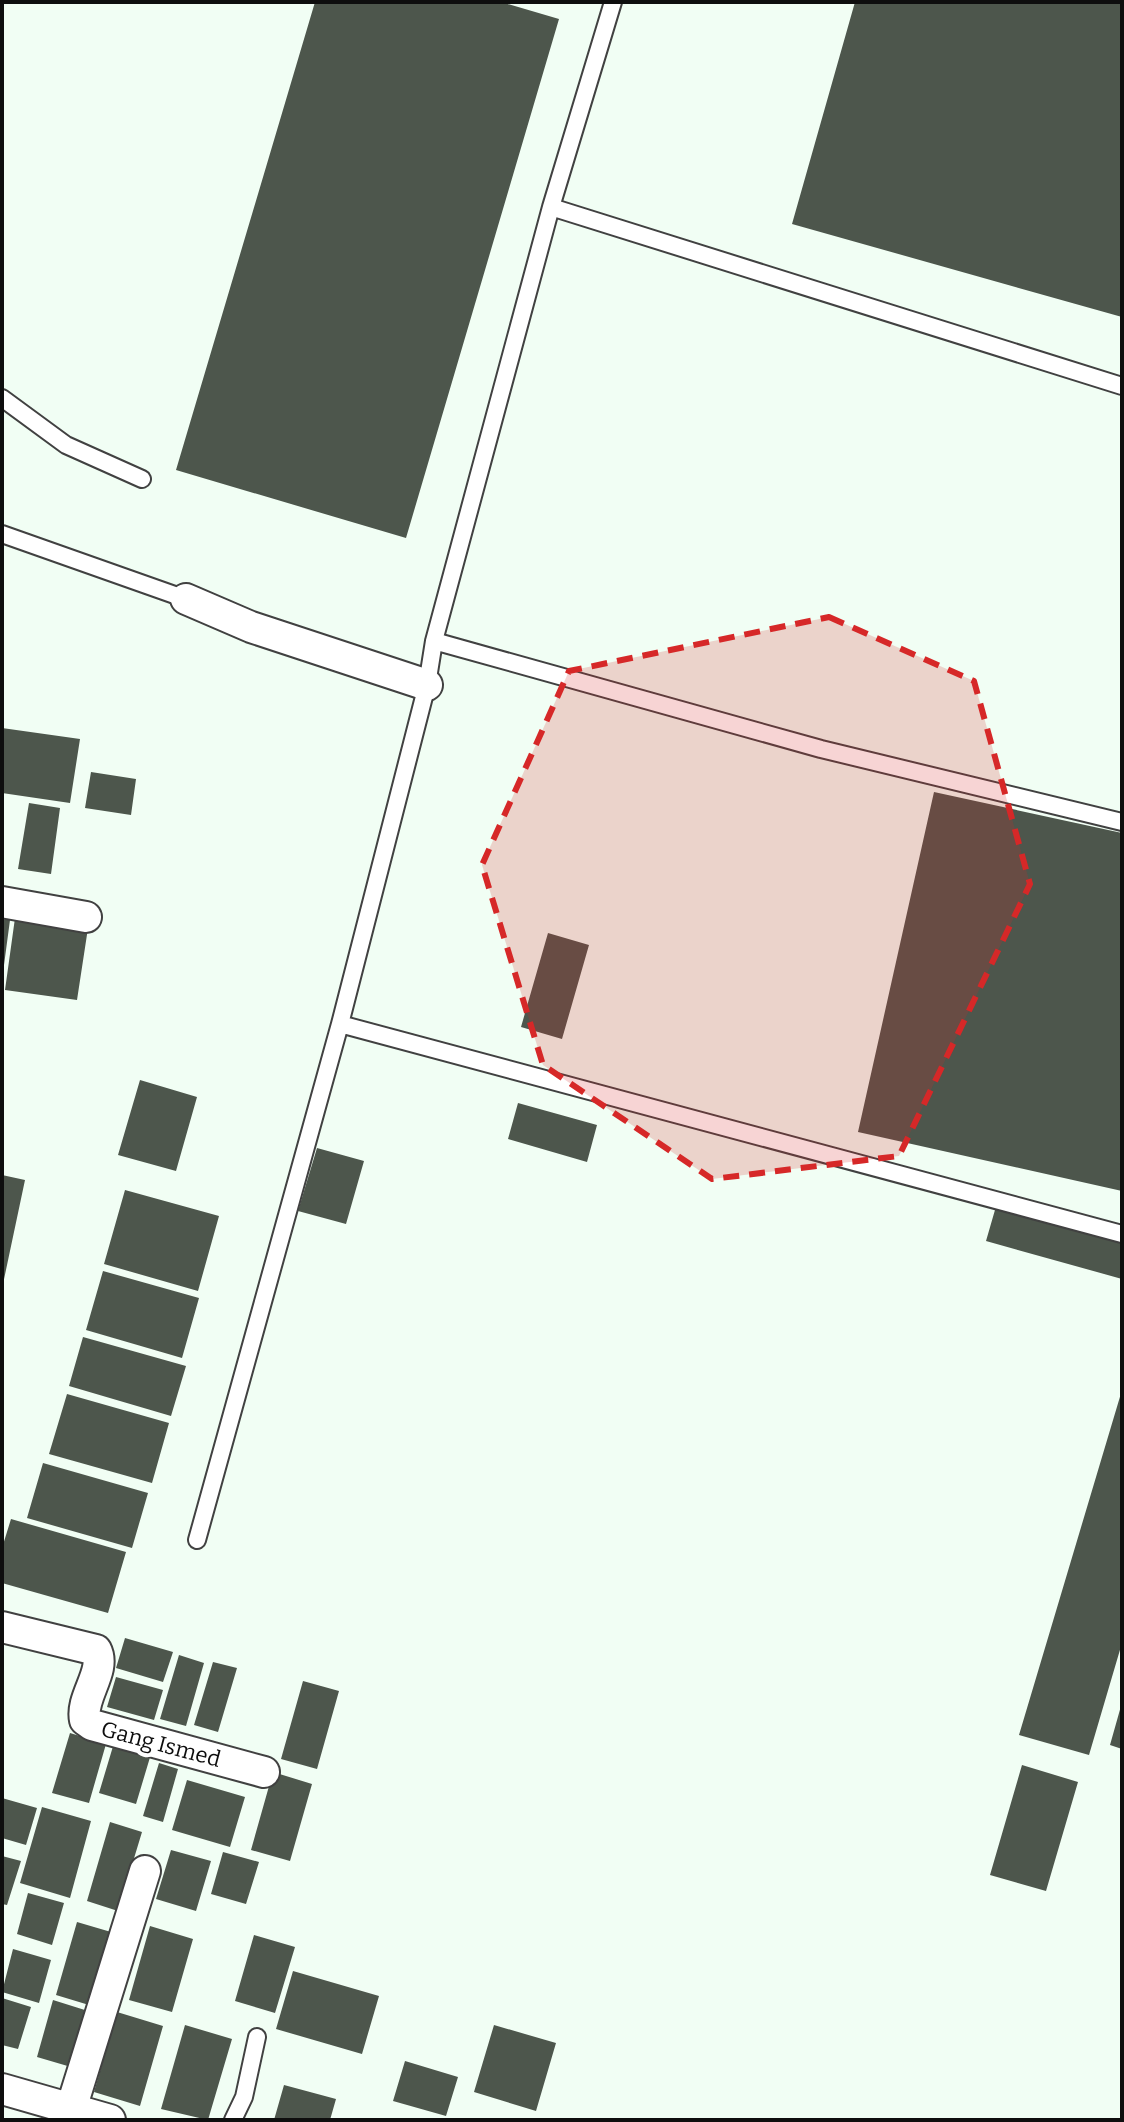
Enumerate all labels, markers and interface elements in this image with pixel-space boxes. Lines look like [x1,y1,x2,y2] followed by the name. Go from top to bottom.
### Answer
[98,1715,224,1773] street label: Gang Ismed

